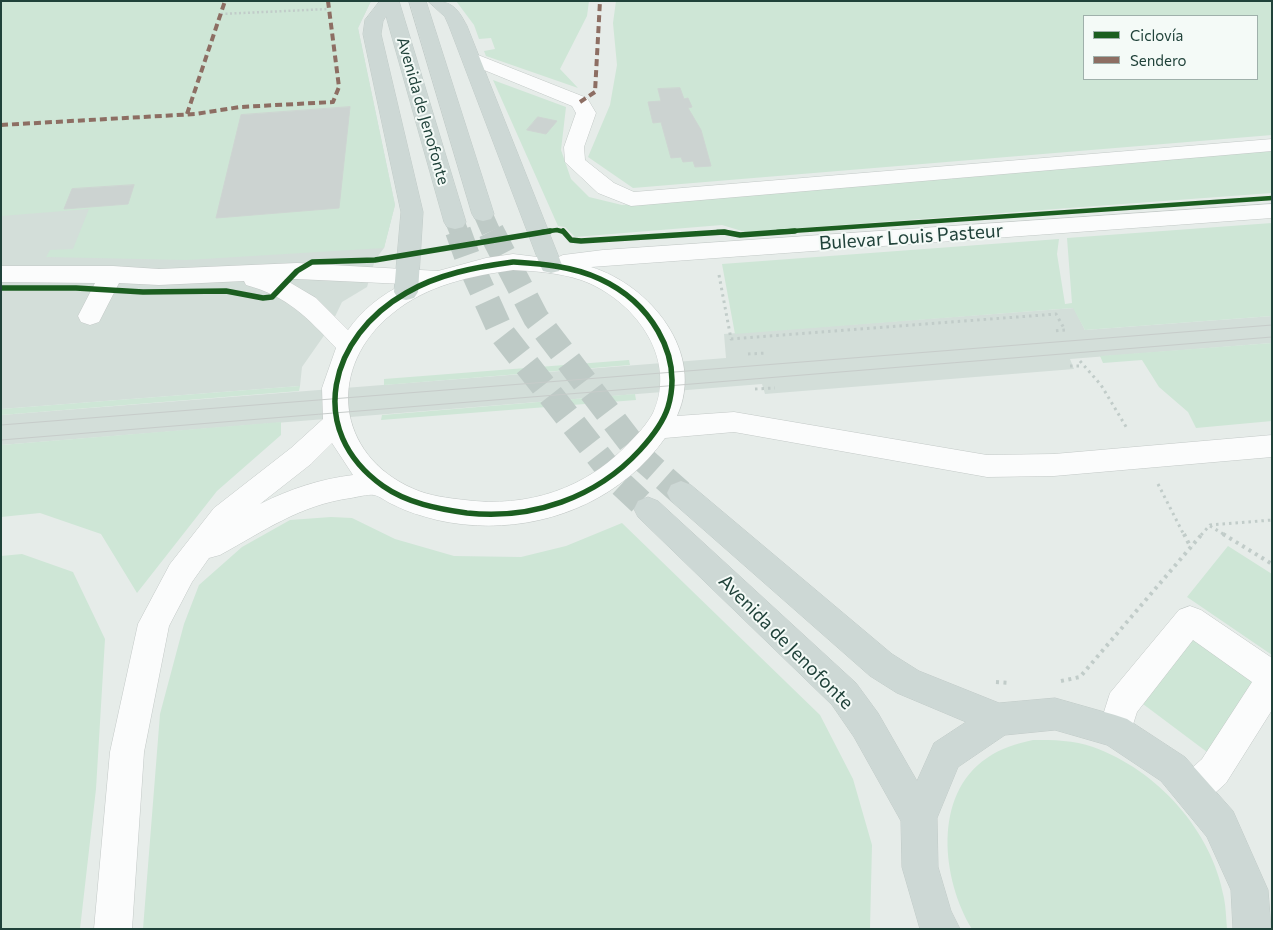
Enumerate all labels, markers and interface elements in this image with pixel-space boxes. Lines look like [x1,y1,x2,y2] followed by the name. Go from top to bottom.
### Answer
[1083,15,1258,80] legend
[1130,26,1183,44] text: Ciclovía
[393,35,453,187] street label: Avenida de Jenofonte
[1130,51,1187,69] text: Sendero
[818,219,1004,255] street label: Bulevar Louis Pasteur
[714,570,858,714] street label: Avenida de Jenofonte

